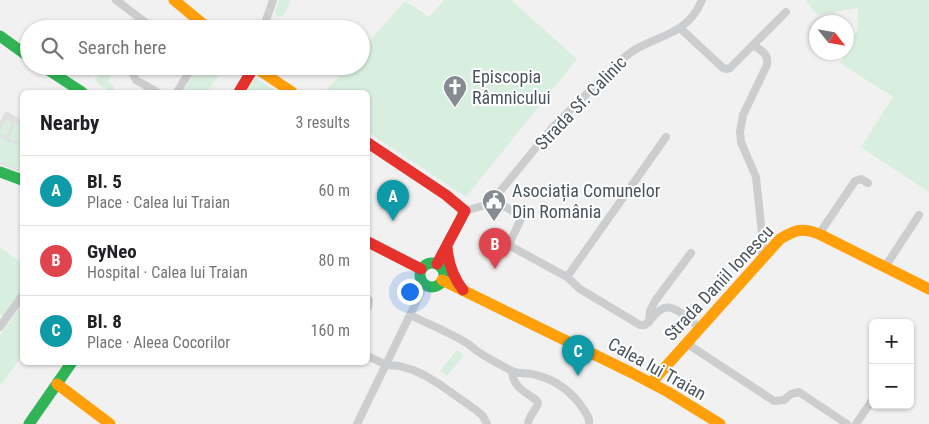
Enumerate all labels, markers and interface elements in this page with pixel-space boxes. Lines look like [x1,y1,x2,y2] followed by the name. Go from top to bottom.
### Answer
[809,15,854,60] north arrow
[20,20,370,75] search box
[38,34,66,62] icon: search
[78,36,166,59] text: Search here
[531,51,631,154] street label: Strada Sf. Calinic
[472,66,551,108] place label: Episcopia Râmnicului
[442,74,468,108] church icon: Episcopia Râmnicului
[40,111,99,135] text: Nearby
[295,113,350,132] text: 3 results
[87,170,122,193] text: Bl. 5
[377,180,409,221] pin: A
[512,180,661,222] place label: Asociația Comunelor Din România
[51,181,61,200] text: A
[318,181,350,200] text: 60 m
[481,188,507,222] public building icon: Asociația Comunelor Din România
[87,193,230,212] text: Place · Calea lui Traian
[660,221,778,345] street label: Strada Daniil Ionescu
[479,228,511,269] pin: B
[87,240,137,263] text: GyNeo
[52,251,60,270] text: B
[318,251,350,270] text: 80 m
[87,263,248,282] text: Hospital · Calea lui Traian
[397,279,423,305] your location
[87,310,122,333] text: Bl. 8
[869,319,914,409] map controls
[869,319,914,364] button: +
[51,321,61,340] text: C
[311,321,350,340] text: 160 m
[87,333,230,352] text: Place · Aleea Cocorilor
[605,333,710,404] street label: Calea lui Traian
[562,335,594,376] pin: C
[869,364,914,409] button: −

